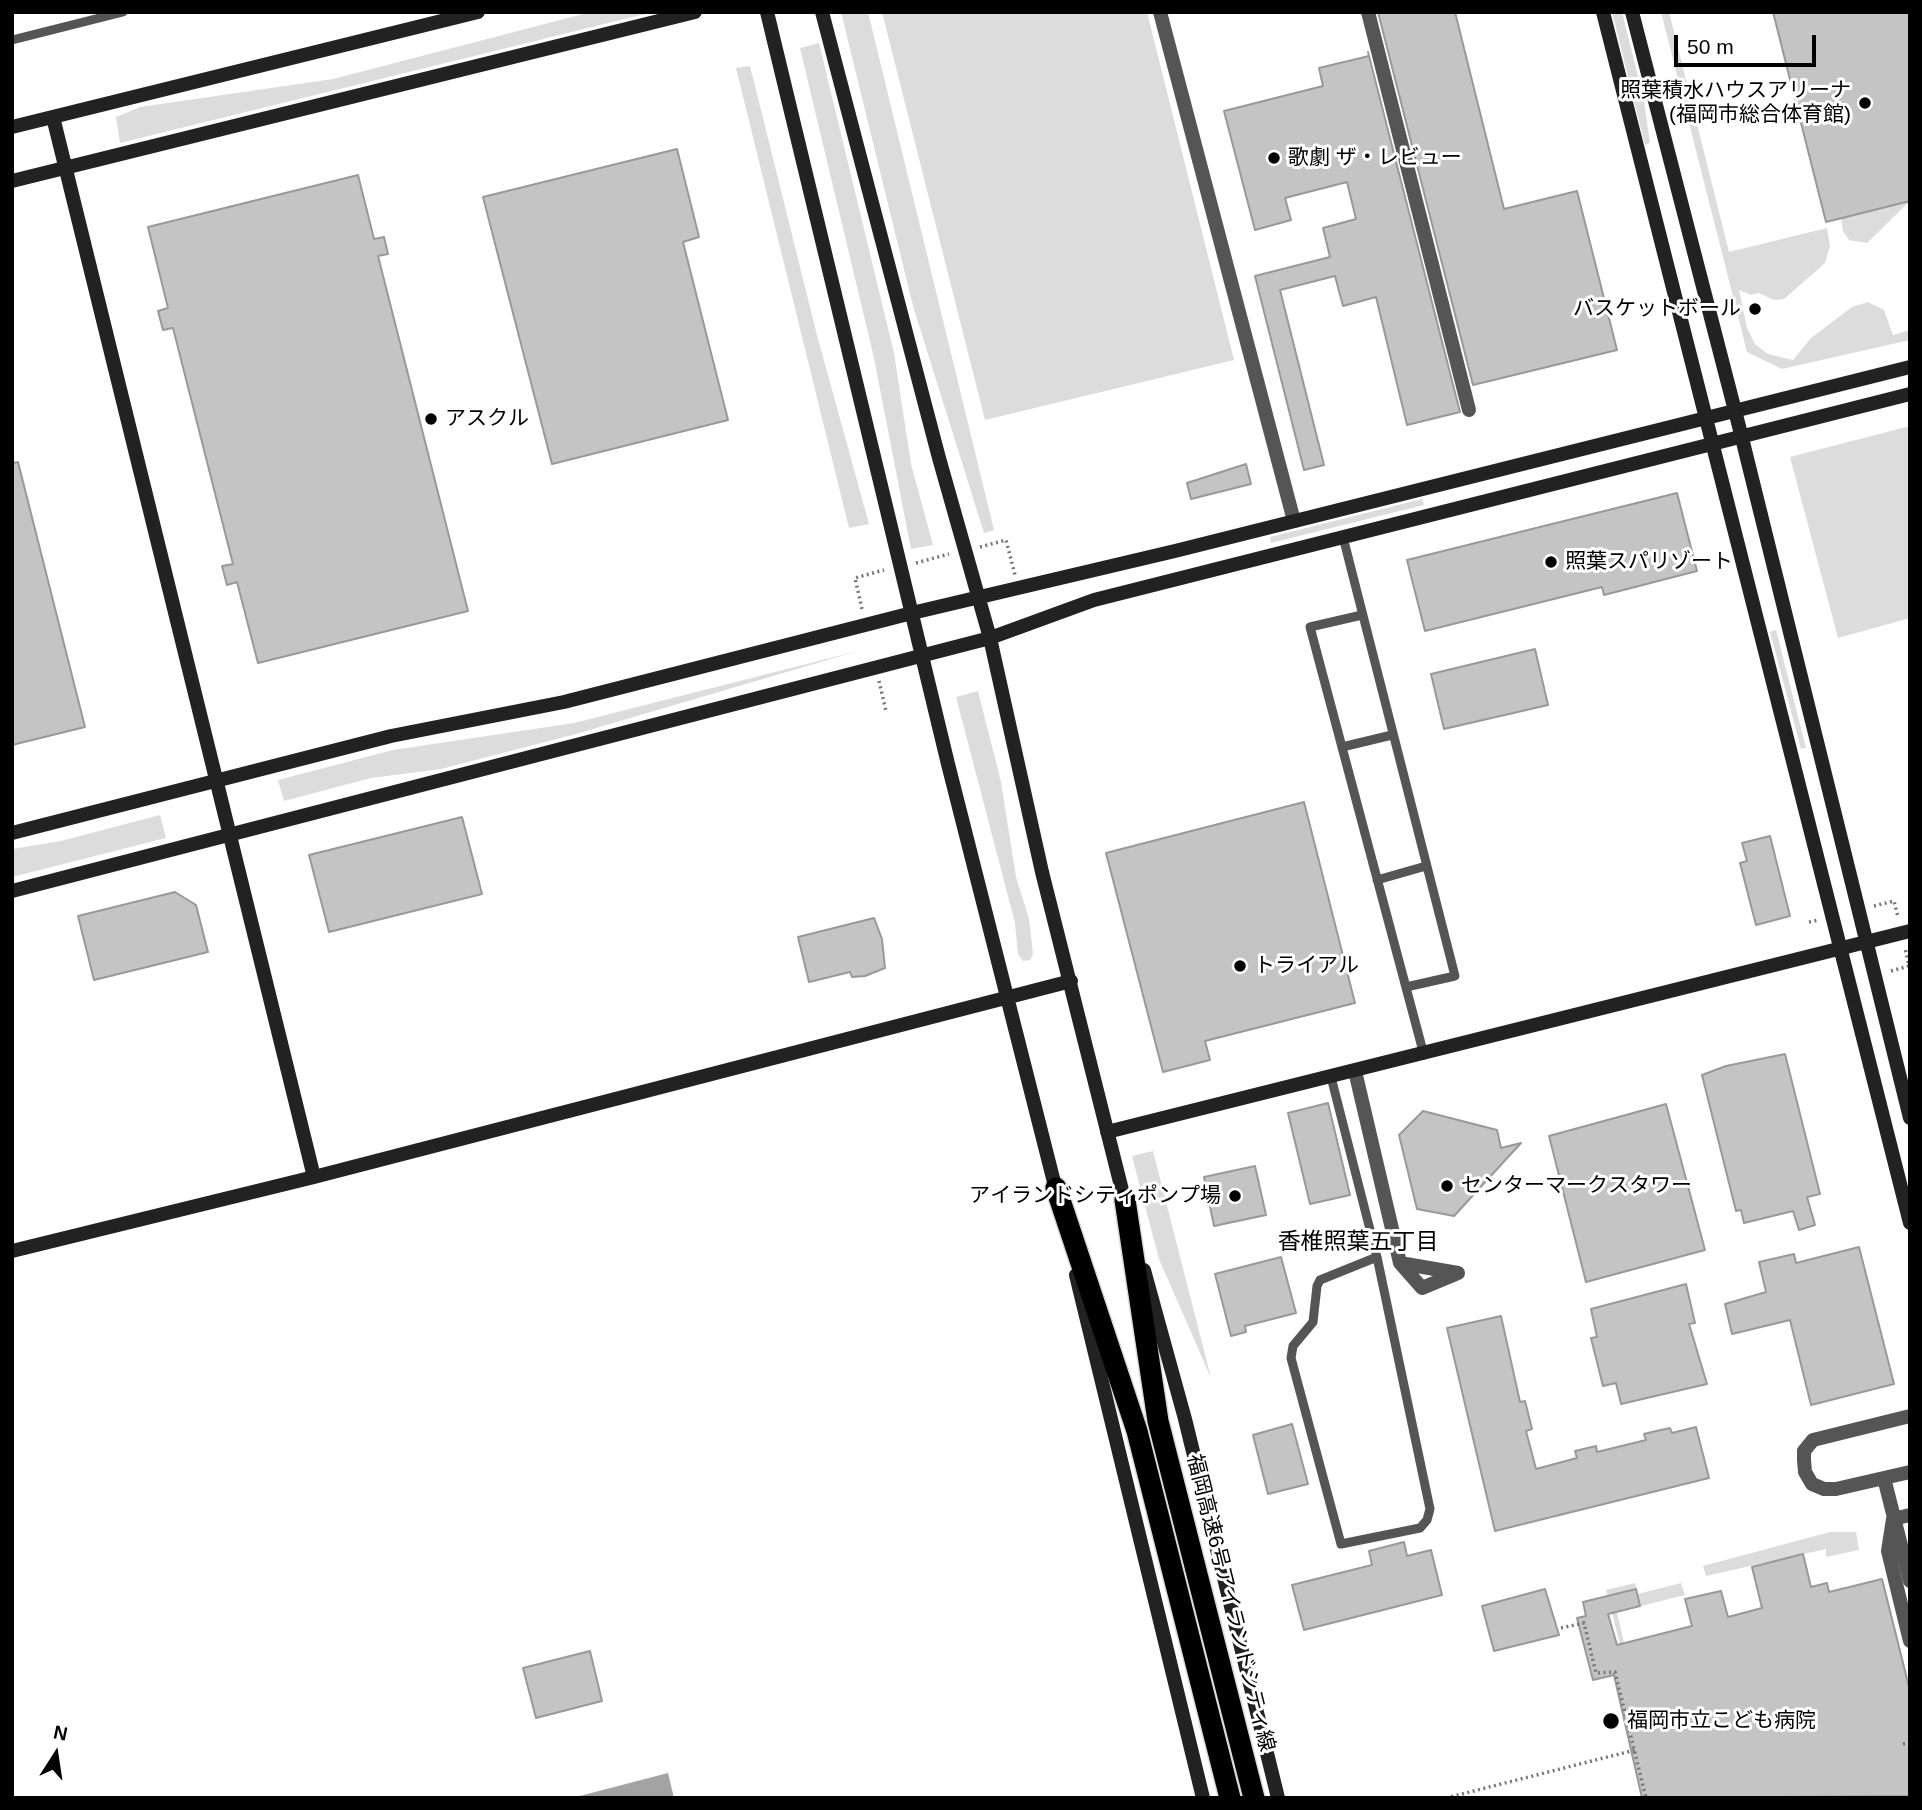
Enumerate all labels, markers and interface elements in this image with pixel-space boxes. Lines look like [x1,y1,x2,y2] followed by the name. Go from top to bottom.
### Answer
[1677,21,1819,65] scale bar
[1687,35,1734,58] text: 50 m
[1620,78,1851,128] place label: 照葉積水ハウスアリーナ (福岡市総合体育館)
[1857,95,1873,111] marker: 照葉積水ハウスアリーナ (福岡市総合体育館)
[1288,145,1462,171] place label: 歌劇 ザ・レビュー
[1266,150,1282,166] marker: 歌劇 ザ・レビュー
[1573,296,1741,322] place label: バスケットボール
[1747,301,1763,317] marker: バスケットボール
[445,406,529,432] place label: アスクル
[423,411,439,427] marker: アスクル
[1565,549,1733,575] place label: 照葉スパリゾート
[1543,554,1559,570] marker: 照葉スパリゾート
[1254,953,1359,979] place label: トライアル
[1232,958,1248,974] marker: トライアル
[1461,1173,1692,1199] place label: センターマークスタワー
[1439,1178,1455,1194] marker: センターマークスタワー
[969,1183,1221,1209] place label: アイランドシティポンプ場
[1227,1188,1243,1204] marker: アイランドシティポンプ場
[1278,1229,1438,1257] district label: 香椎照葉五丁目
[1181,1452,1279,1754] street label: 福岡高速6号アイランドシティ線
[1627,1708,1816,1734] place label: 福岡市立こども病院
[1601,1711,1621,1731] marker: 福岡市立こども病院
[21,1719,91,1789] north arrow
[52,1721,69,1745] text: N

